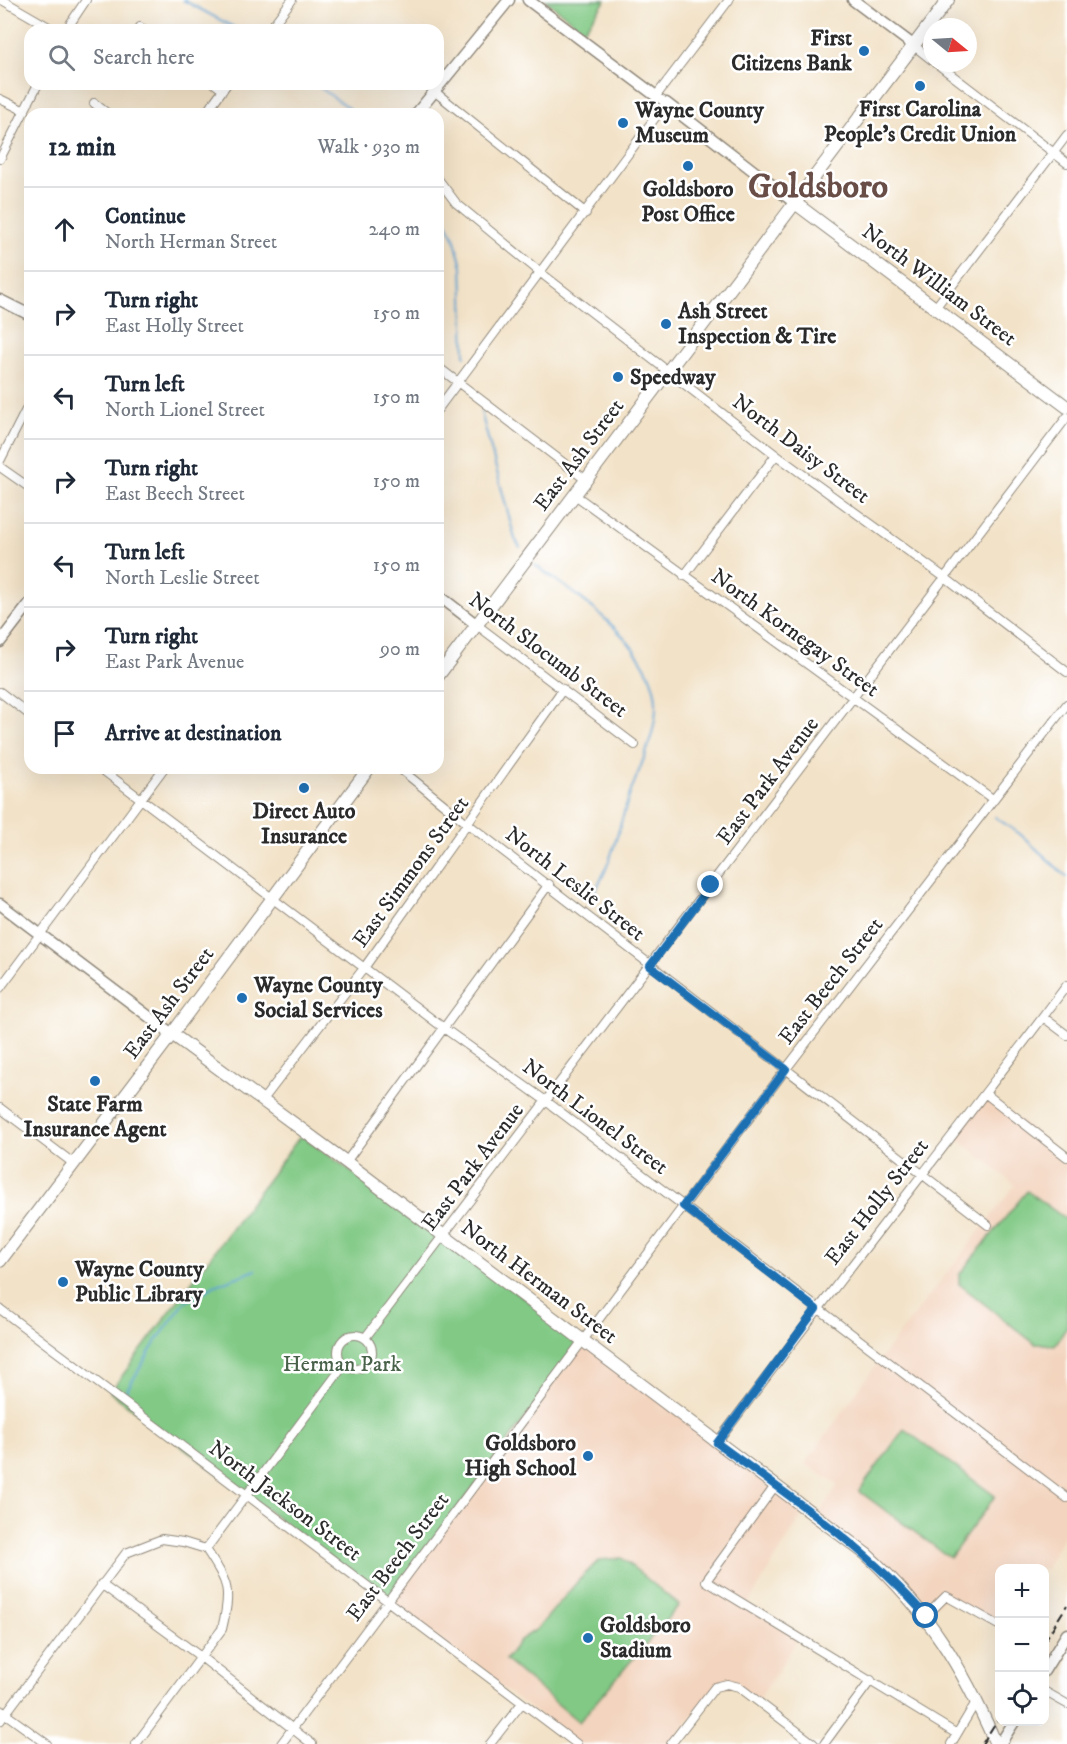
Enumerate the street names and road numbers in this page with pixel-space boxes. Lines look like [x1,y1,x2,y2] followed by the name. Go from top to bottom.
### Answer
[856,218,1022,352] street label: North William Street
[727,388,875,510] street label: North Daisy Street
[528,393,630,517] street label: East Ash Street
[706,563,884,703] street label: North Kornegay Street
[463,586,633,724] street label: North Slocumb Street
[711,712,825,850] street label: East Park Avenue
[347,791,475,953] street label: East Simmons Street
[500,821,650,947] street label: North Leslie Street
[773,912,889,1050] street label: East Beech Street
[118,941,220,1065] street label: East Ash Street
[517,1053,673,1181] street label: North Lionel Street
[416,1098,530,1236] street label: East Park Avenue
[819,1133,935,1271] street label: East Holly Street
[455,1214,623,1350] street label: North Herman Street
[203,1435,367,1567] street label: North Jackson Street
[341,1487,455,1627] street label: East Beech Street

